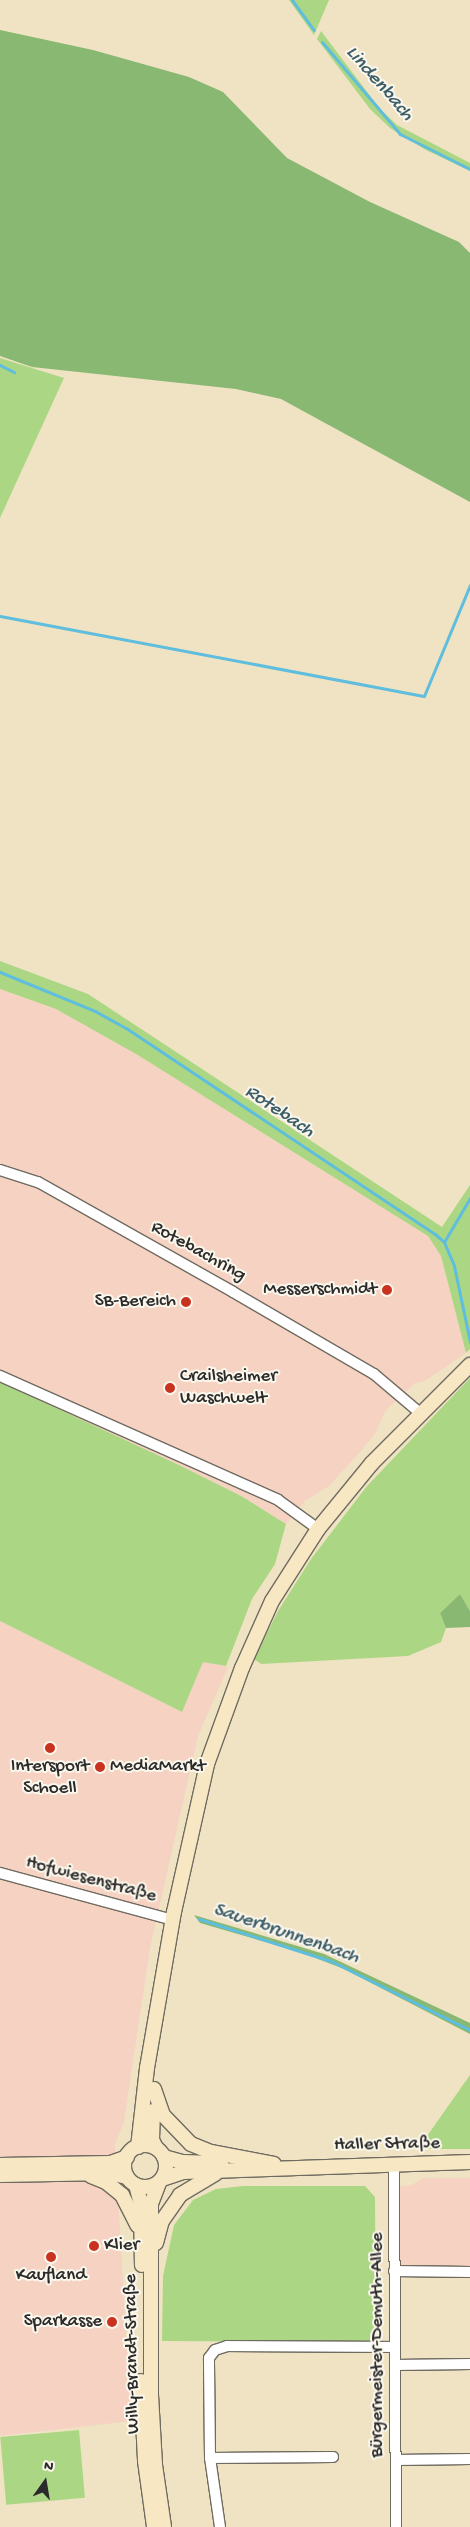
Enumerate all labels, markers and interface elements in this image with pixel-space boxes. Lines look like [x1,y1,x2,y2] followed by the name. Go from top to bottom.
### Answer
[340,41,418,127] water label: Lindenbach
[240,1080,318,1144] water label: Rotebach
[146,1217,250,1287] street label: Rotebachring
[263,1279,377,1301] place label: Messerschmidt
[381,1284,393,1296] marker: Messerschmidt
[95,1291,176,1313] place label: SB-Bereich
[180,1296,192,1308] marker: SB-Bereich
[180,1366,277,1410] place label: Crailsheimer Waschwelt
[164,1382,176,1394] marker: Crailsheimer Waschwelt
[44,1742,56,1754] marker: Intersport Schoell
[11,1756,89,1800] place label: Intersport Schoell
[110,1756,205,1778] place label: MediaMarkt
[94,1761,106,1773] marker: MediaMarkt
[23,1852,159,1908] street label: Hofwiesenstraße
[210,1898,362,1970] water label: Sauerbrunnenbach
[334,2133,440,2157] street label: Haller Straße
[367,2232,389,2458] street label: Bürgermeister-Demuth-Allee
[104,2235,139,2257] place label: Klier
[88,2240,100,2252] marker: Klier
[45,2251,57,2263] marker: Kaufland
[16,2265,86,2287] place label: Kaufland
[120,2274,146,2434] street label: Willy-Brandt-Straße
[24,2311,102,2333] place label: Sparkasse
[106,2316,118,2328] marker: Sparkasse
[20,2457,70,2507] north arrow
[42,2458,55,2476] text: N

